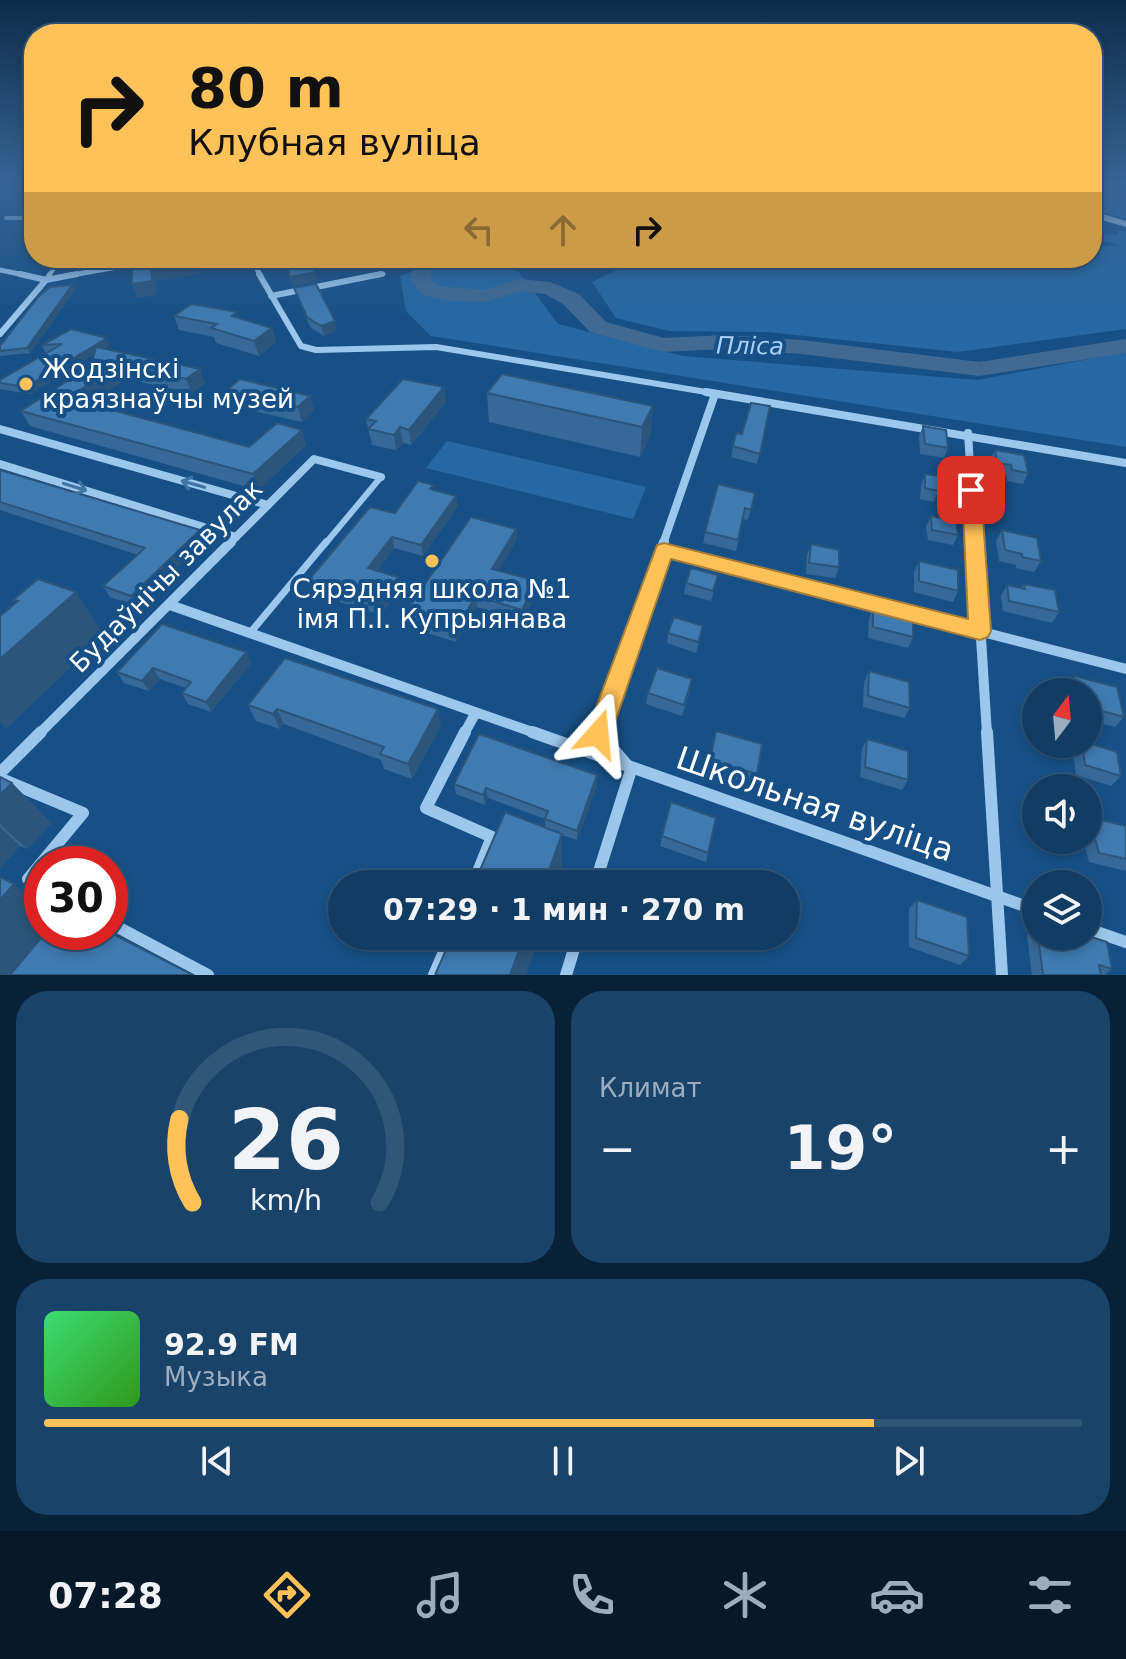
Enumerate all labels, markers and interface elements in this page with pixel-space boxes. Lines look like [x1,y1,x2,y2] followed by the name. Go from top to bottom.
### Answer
[188,55,344,120] text: 80 m
[56,56,160,160] icon: right
[188,122,481,163] text: Клубная вуліца
[457,208,501,252] icon: left
[541,208,585,252] icon: ahead
[625,208,669,252] icon: right
[716,331,784,361] water label: Пліса
[42,354,294,414] place label: Жодзінскі краязнаўчы музей
[17,375,35,393] marker: Жодзінскі краязнаўчы музей
[937,456,1005,524] pin
[949,468,993,512] icon: arrive
[64,474,268,678] street label: Будаўнічы завулак
[181,475,207,490] one-way arrow
[61,480,87,495] one-way arrow
[423,552,441,570] marker: Сярэдняя школа №1 імя П.І. Купрыянава
[293,574,571,634] place label: Сярэдняя школа №1 імя П.І. Купрыянава
[1022,678,1102,758] north arrow
[1022,678,1102,950] map controls
[556,692,640,776] position arrow
[671,739,959,869] street label: Школьная вуліца
[1022,774,1102,854] button: sound
[24,846,128,950] speed limit sign: 30
[1022,870,1102,950] button: layers
[383,892,745,927] text: 07:29 · 1 мин · 270 m
[599,1073,702,1103] text: Климат
[228,1092,343,1189] text: 26
[784,1113,897,1183] text: 19°
[599,1123,636,1174] text: −
[1045,1123,1082,1174] text: +
[249,1183,322,1217] text: km/h
[164,1327,299,1362] text: 92.9 FM
[164,1362,268,1392] text: Музыка
[195,1439,239,1483] icon: previous
[541,1439,585,1483] icon: pause
[887,1439,931,1483] icon: next
[259,1567,315,1623] icon: directions
[412,1567,468,1623] icon: music
[564,1567,620,1623] icon: phone
[717,1567,773,1623] icon: climate
[869,1567,925,1623] icon: car
[1022,1567,1078,1623] icon: filters
[48,1575,163,1616] text: 07:28

